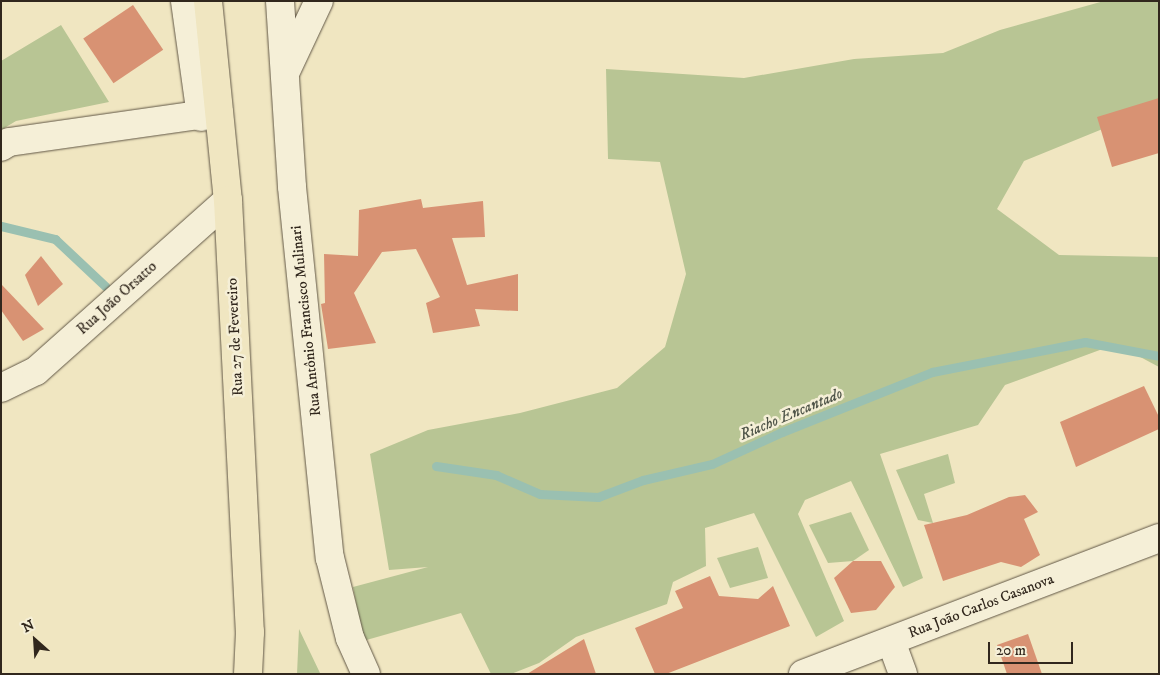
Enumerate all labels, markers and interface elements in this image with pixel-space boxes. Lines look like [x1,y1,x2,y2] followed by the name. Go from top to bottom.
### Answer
[287,225,325,417] street label: Rua Antônio Francisco Mulinari
[73,257,161,339] street label: Rua João Orsatto
[223,278,247,396] street label: Rua 27 de Fevereiro
[737,384,845,444] water label: Riacho Encantado
[906,570,1056,642] street label: Rua João Carlos Casanova
[10,615,60,665] north arrow
[19,616,38,637] text: N
[990,632,1075,664] scale bar
[996,641,1026,660] text: 20 m

